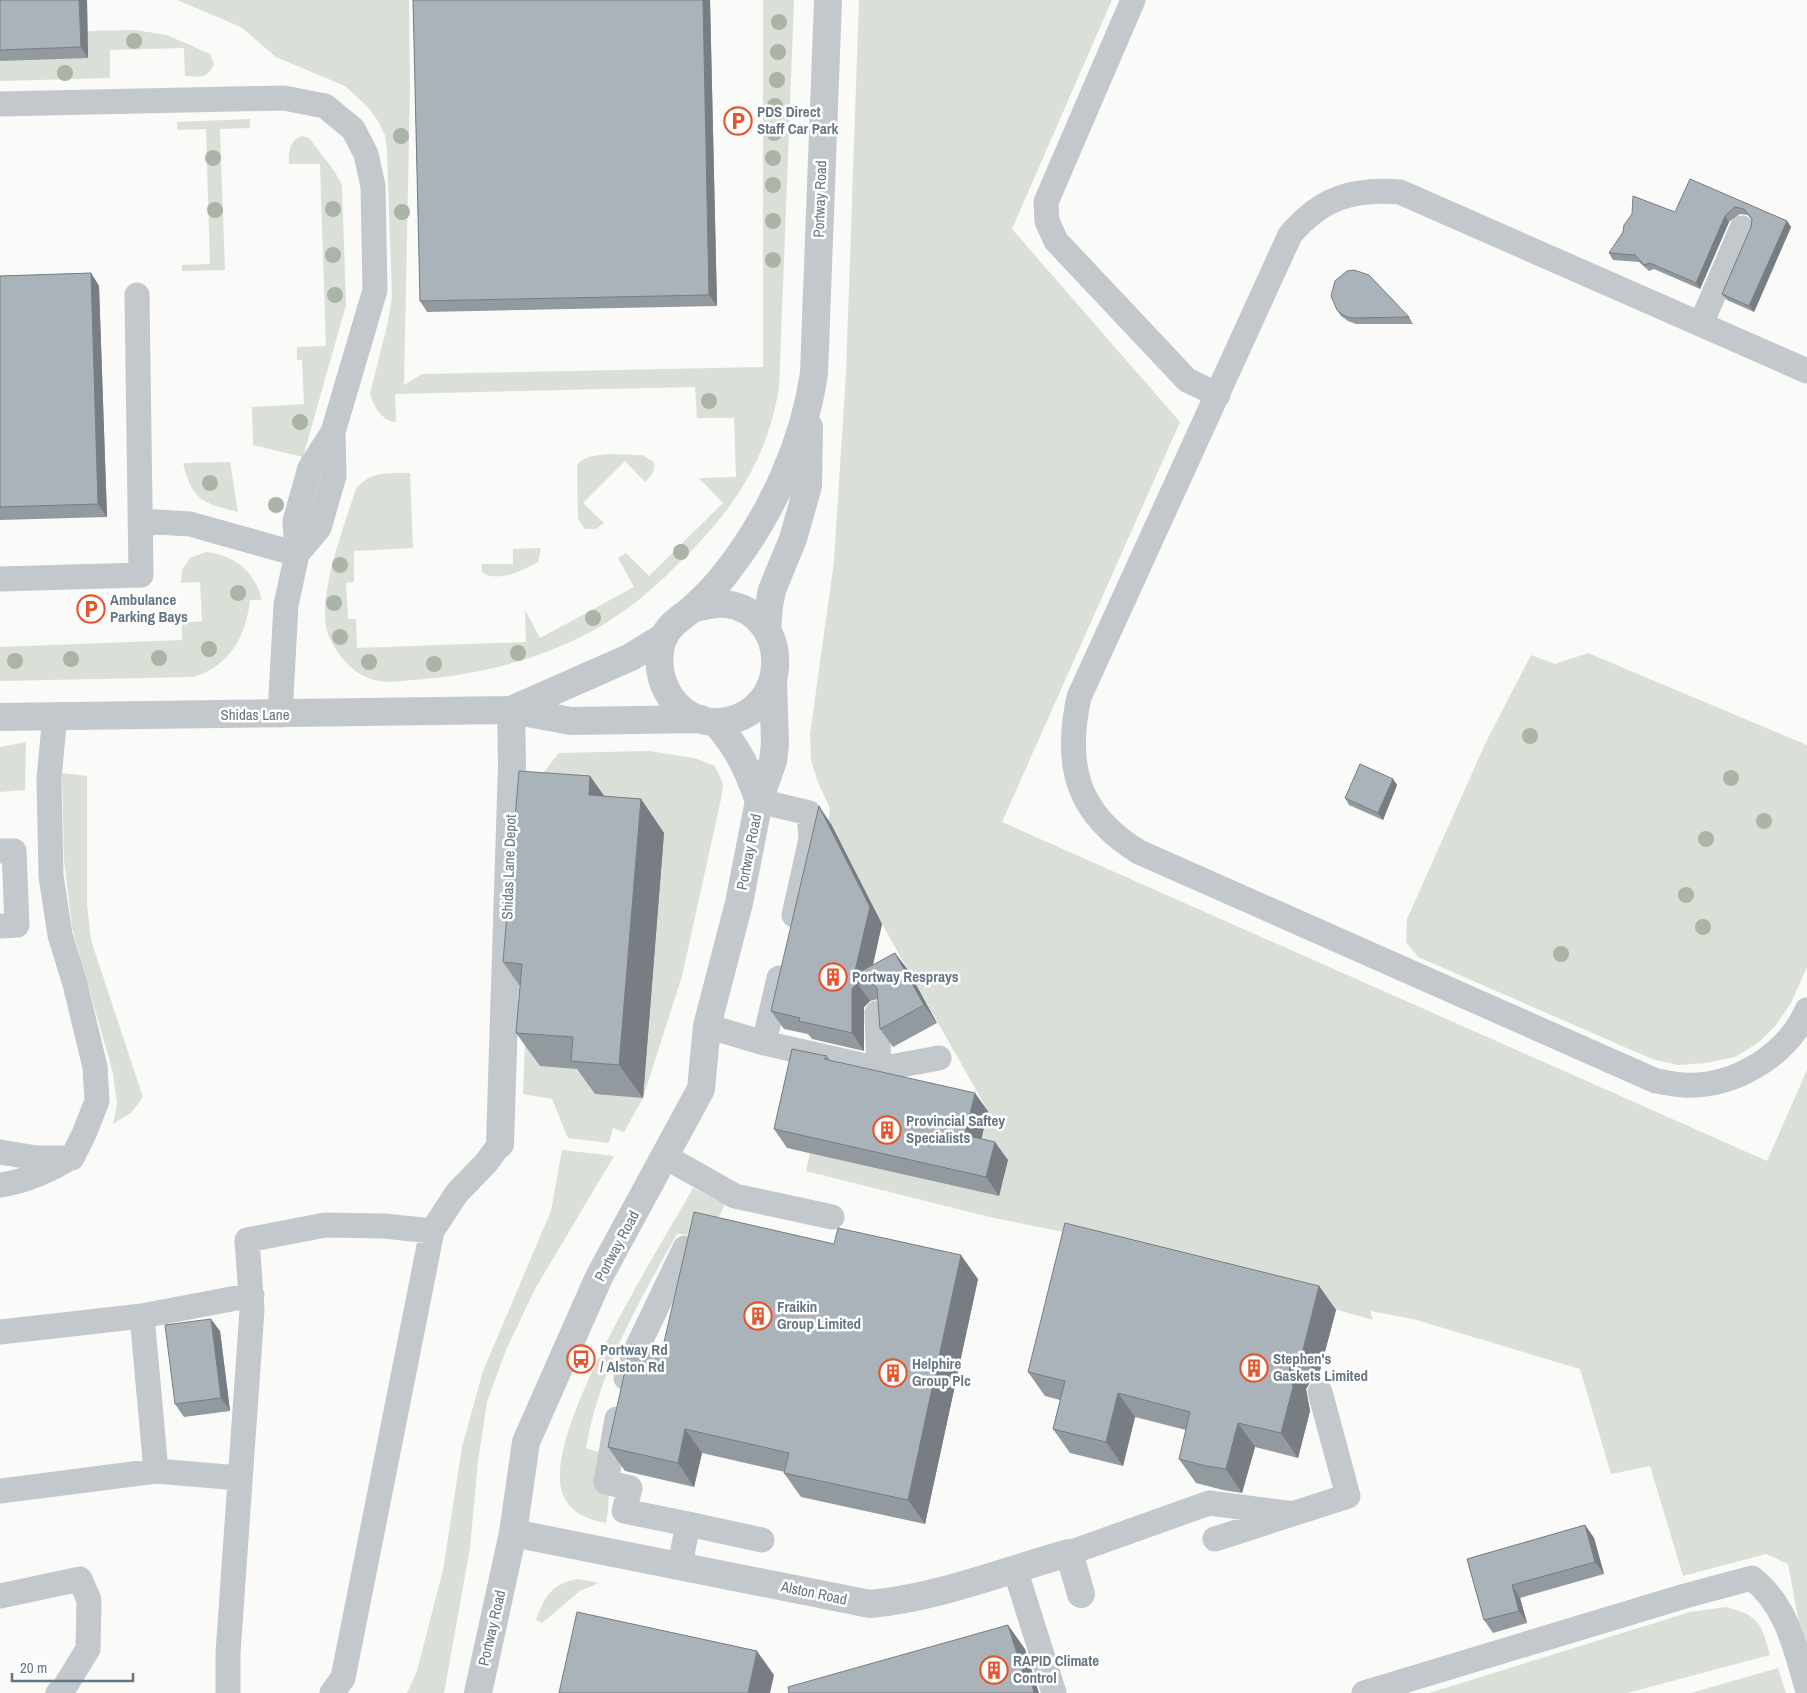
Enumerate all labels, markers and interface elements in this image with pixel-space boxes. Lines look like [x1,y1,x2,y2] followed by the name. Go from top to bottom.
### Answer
[757,101,839,139] place label: PDS Direct Staff Car Park
[723,106,753,136] parking icon: PDS Direct Staff Car Park
[808,160,831,238] street label: Portway Road
[110,589,188,627] place label: Ambulance Parking Bays
[76,594,106,624] parking icon: Ambulance Parking Bays
[220,704,290,725] street label: Shidas Lane
[731,812,766,892] street label: Portway Road
[496,813,521,920] street label: Shidas Lane Depot
[818,962,848,992] building icon: Portway Resprays
[852,966,959,987] place label: Portway Resprays
[906,1110,1005,1148] place label: Provincial Saftey Specialists
[872,1115,902,1145] building icon: Provincial Saftey Specialists
[589,1207,644,1285] street label: Portway Road
[777,1296,861,1334] place label: Fraikin Group Limited
[743,1301,773,1331] building icon: Fraikin Group Limited
[600,1339,668,1377] place label: Portway Rd / Alston Rd
[566,1344,596,1374] bus stop icon: Portway Rd / Alston Rd
[1273,1348,1368,1386] place label: Stephen's Gaskets Limited
[912,1353,971,1391] place label: Helphire Group Plc
[1239,1353,1269,1383] building icon: Stephen's Gaskets Limited
[878,1358,908,1388] building icon: Helphire Group Plc
[778,1575,849,1610] street label: Alston Road
[473,1588,510,1668] street label: Portway Road
[12,1650,134,1682] scale bar
[1013,1650,1099,1688] place label: RAPID Climate Control
[979,1655,1009,1685] building icon: RAPID Climate Control
[20,1657,47,1678] text: 20 m

